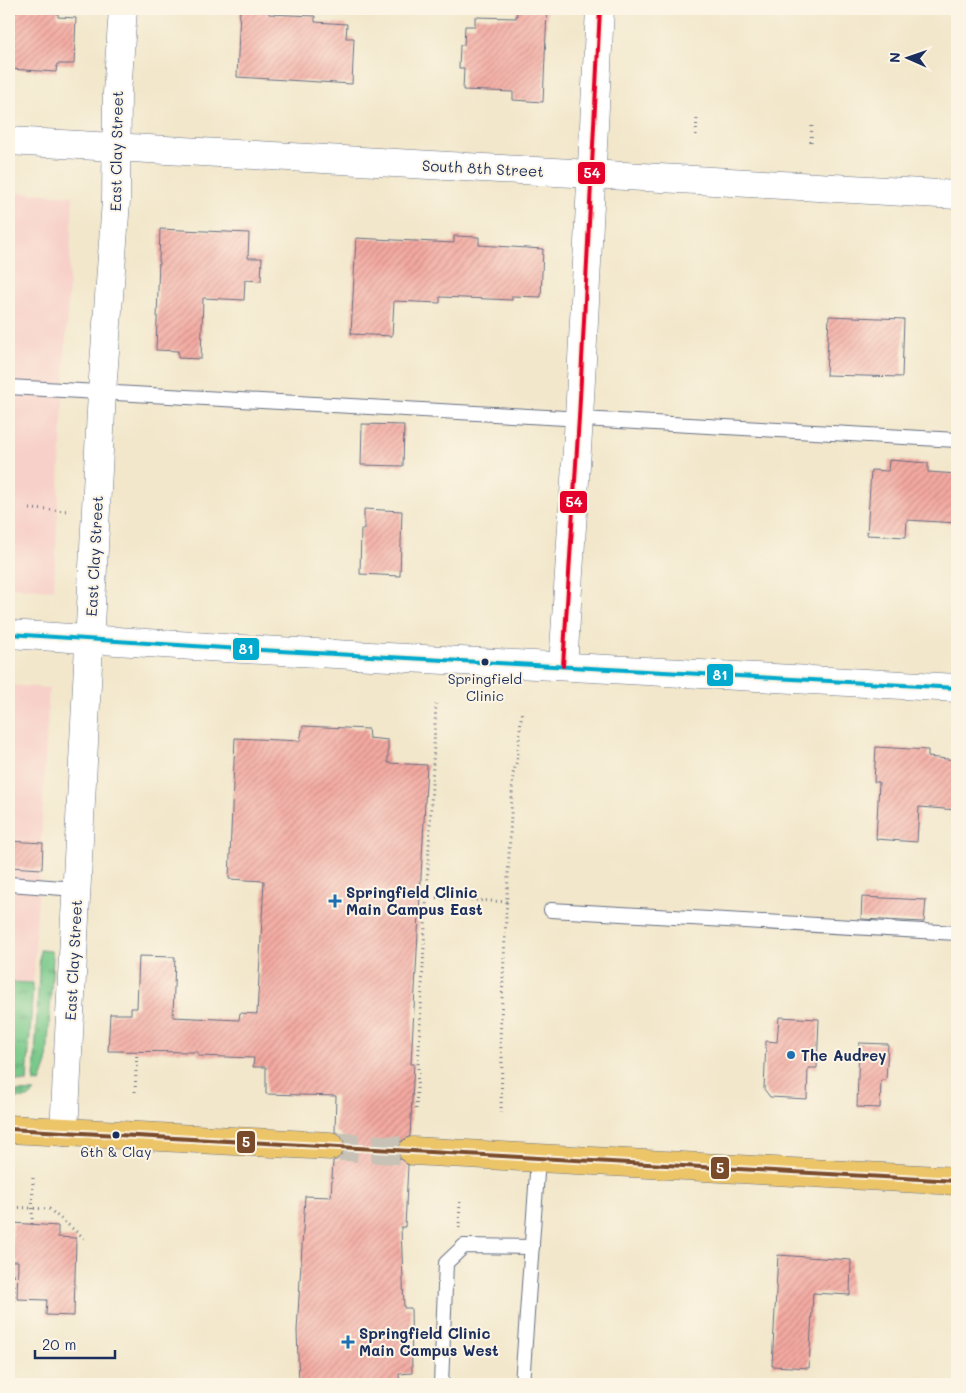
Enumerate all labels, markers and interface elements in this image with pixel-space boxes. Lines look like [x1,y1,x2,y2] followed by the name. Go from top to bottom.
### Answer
[884,32,934,82] north arrow
[885,52,904,63] text: N
[105,90,127,212] street label: East Clay Street
[422,155,544,181] street label: South 8th Street
[577,161,606,185] line badge: 54
[583,163,601,182] text: 54
[559,490,588,514] line badge: 54
[565,492,583,511] text: 54
[81,495,107,617] street label: East Clay Street
[232,637,260,661] line badge: 81
[239,639,253,658] text: 81
[480,657,490,667] marker: Springfield Clinic
[706,663,734,687] line badge: 81
[713,665,727,684] text: 81
[448,669,522,705] place label: Springfield Clinic
[346,882,483,919] place label: Springfield Clinic Main Campus East
[328,894,342,908] marker: Springfield Clinic Main Campus East
[60,899,86,1021] street label: East Clay Street
[801,1045,886,1065] place label: The Audrey
[785,1049,797,1061] marker: The Audrey
[111,1130,121,1140] marker: 6th & Clay
[236,1130,256,1154] line badge: 5
[242,1132,250,1151] text: 5
[80,1142,152,1161] place label: 6th & Clay
[710,1156,730,1180] line badge: 5
[716,1158,724,1177] text: 5
[359,1323,499,1360] place label: Springfield Clinic Main Campus West
[35,1328,115,1360] scale bar
[42,1334,76,1354] text: 20 m
[341,1335,355,1349] marker: Springfield Clinic Main Campus West

